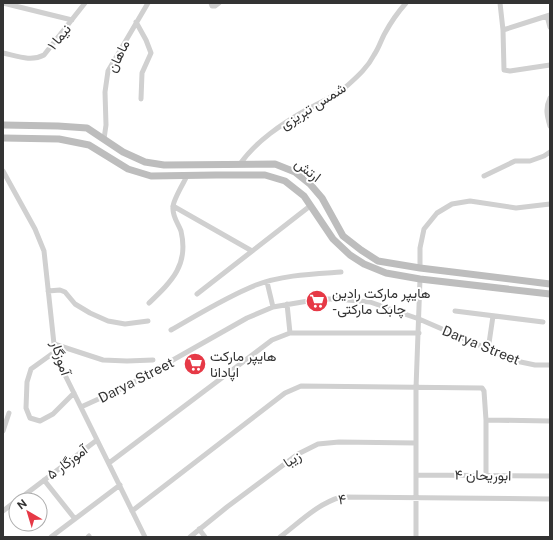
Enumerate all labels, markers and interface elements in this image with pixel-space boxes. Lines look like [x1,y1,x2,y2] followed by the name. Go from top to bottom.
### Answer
[44,21,74,53] street label: نیما ۱
[103,37,134,75] street label: ماهان
[277,79,349,133] street label: شمس تبریزی
[291,155,324,186] street label: ارتش
[332,285,431,319] place label: هایپر مارکت رادین -چابک مارکتی
[304,288,330,314] supermarket icon: هایپر مارکت رادین -چابک مارکتی
[440,322,522,368] street label: Darya Street
[47,338,75,379] street label: آموزگار
[210,348,277,382] place label: هایپر مارکت اپادانا
[182,351,208,377] supermarket icon: هایپر مارکت اپادانا
[96,354,176,406] street label: Darya Street
[44,440,92,483] street label: آموزگار ۵
[280,447,305,471] street label: زیبا
[454,467,512,484] street label: ابوریحان ۴
[337,491,347,507] street label: ۴
[8,492,48,532] north arrow
[15,497,29,511] text: N

